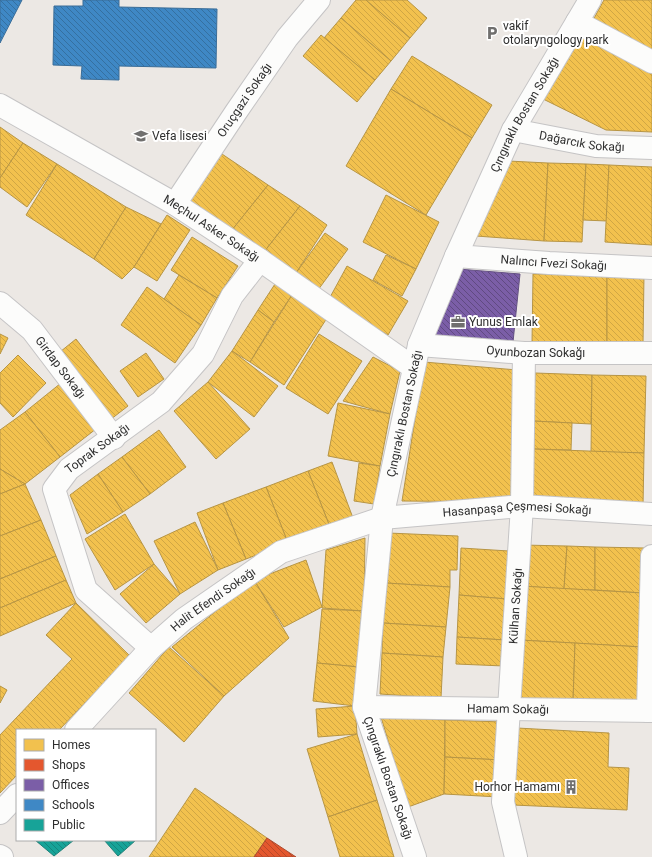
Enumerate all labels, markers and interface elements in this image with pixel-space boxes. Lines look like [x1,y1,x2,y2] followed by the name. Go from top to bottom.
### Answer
[503,19,609,47] place label: vakif otolaryngology park
[484,25,500,41] parking icon: vakif otolaryngology park
[488,54,562,174] street label: Çıngıraklı Bostan Sokağı
[214,60,275,140] street label: Oruçgazi Sokağı
[133,128,149,144] school or university icon: Vefa lisesi
[538,128,625,154] street label: Dağarcık Sokağı
[152,129,207,143] place label: Vefa lisesi
[161,192,262,265] street label: Meçhul Asker Sokağı
[500,252,607,273] street label: Nalıncı Fvezi Sokağı
[450,314,466,330] office icon: Yunus Emlak
[469,315,539,329] place label: Yunus Emlak
[32,334,89,401] street label: Girdap Sokağı
[486,343,585,360] street label: Oyunbozan Sokağı
[384,349,425,478] street label: Çıngıraklı Bostan Sokağı
[62,420,132,476] street label: Toprak Sokağı
[442,499,592,520] street label: Hasanpaşa Çeşmesi Sokağı
[168,565,258,634] street label: Halit Efendi Sokağı
[506,568,525,644] street label: Külhan Sokağı
[467,701,549,717] street label: Hamam Sokağı
[360,715,416,841] street label: Çıngıraklı Bostan Sokağı
[16,729,156,841] legend
[52,738,90,752] text: Homes
[52,758,86,772] text: Shops
[52,778,89,792] text: Offices
[563,779,579,795] building icon: Horhor Hamamı
[474,780,560,794] place label: Horhor Hamamı
[52,798,95,812] text: Schools
[52,818,85,832] text: Public

